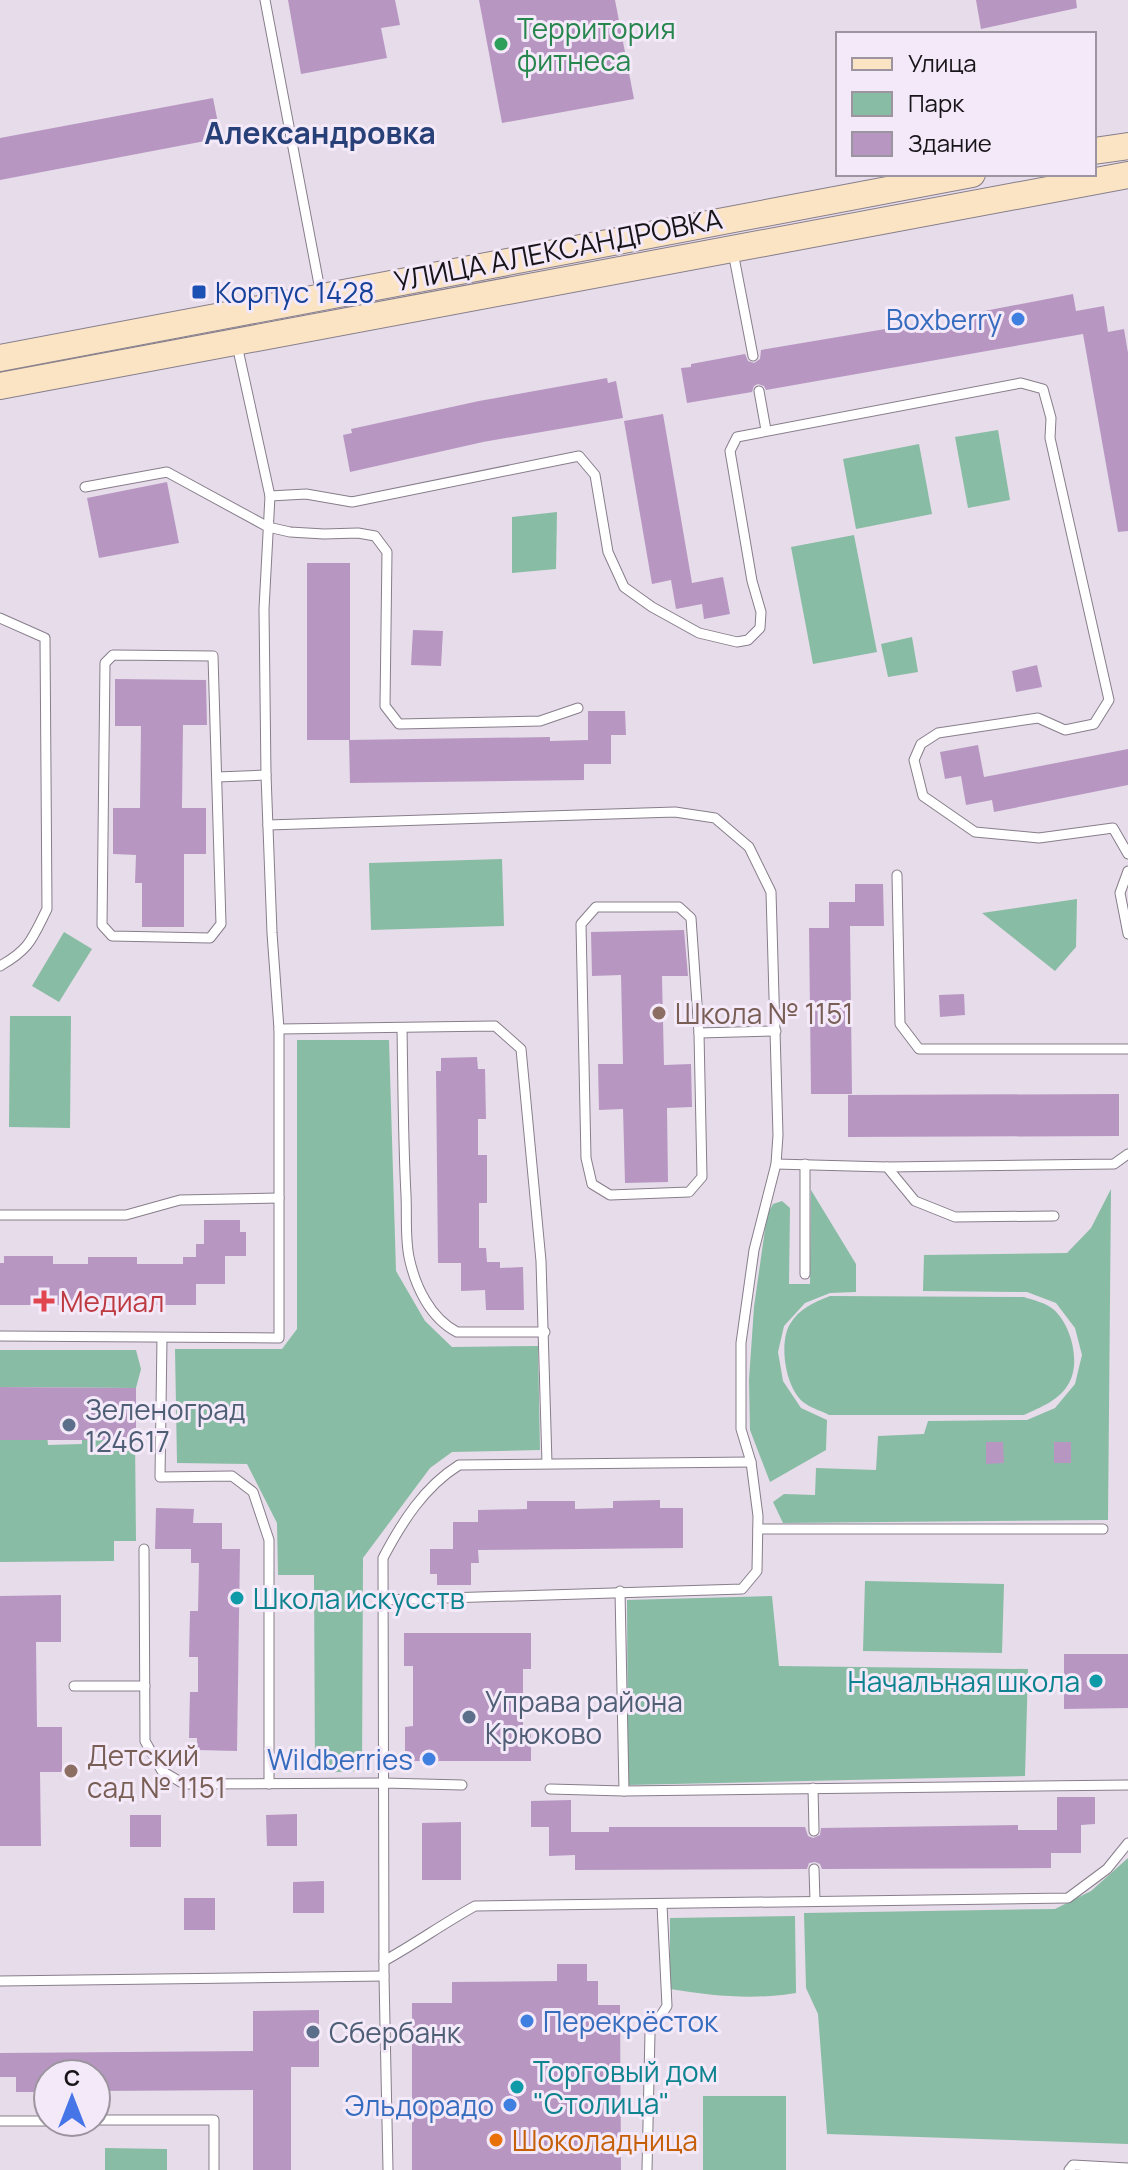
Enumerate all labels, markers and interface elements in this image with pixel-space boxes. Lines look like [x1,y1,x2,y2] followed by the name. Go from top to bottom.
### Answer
[517,9,676,79] place label: Территория фитнеса
[836,32,1096,176] legend
[492,35,510,53] marker: Территория фитнеса
[908,46,977,79] text: Улица
[908,86,965,119] text: Парк
[204,112,436,153] district label: Александровка
[908,126,992,159] text: Здание
[391,198,725,299] street label: УЛИЦА АЛЕКСАНДРОВКА
[215,273,375,311] place label: Корпус 1428
[190,283,208,301] marker: Корпус 1428
[886,300,1002,338] place label: Boxberry
[1009,310,1027,328] marker: Boxberry
[675,994,853,1032] place label: Школа № 1151
[650,1004,668,1022] marker: Школа № 1151
[60,1282,164,1320] place label: Медиал
[35,1292,53,1310] marker: Медиал
[85,1390,246,1460] place label: Зеленоград 124617
[60,1416,78,1434] marker: Зеленоград 124617
[253,1579,465,1617] place label: Школа искусств
[228,1589,246,1607] marker: Школа искусств
[848,1662,1080,1700] place label: Начальная школа
[1087,1672,1105,1690] marker: Начальная школа
[485,1682,683,1752] place label: Управа района Крюково
[460,1708,478,1726] marker: Управа района Крюково
[87,1736,226,1806] place label: Детский сад № 1151
[267,1740,413,1778] place label: Wildberries
[420,1750,438,1768] marker: Wildberries
[62,1762,80,1780] marker: Детский сад № 1151
[543,2002,719,2040] place label: Перекрёсток
[518,2012,536,2030] marker: Перекрёсток
[329,2013,462,2051] place label: Сбербанк
[304,2023,322,2041] marker: Сбербанк
[533,2052,718,2122] place label: Торговый дом "Столица"
[32,2058,112,2138] north arrow
[64,2063,80,2093] text: С
[508,2078,526,2096] marker: Торговый дом "Столица"
[344,2086,494,2124] place label: Эльдорадо
[501,2096,519,2114] marker: Эльдорадо
[512,2121,698,2159] place label: Шоколадница
[487,2131,505,2149] marker: Шоколадница

